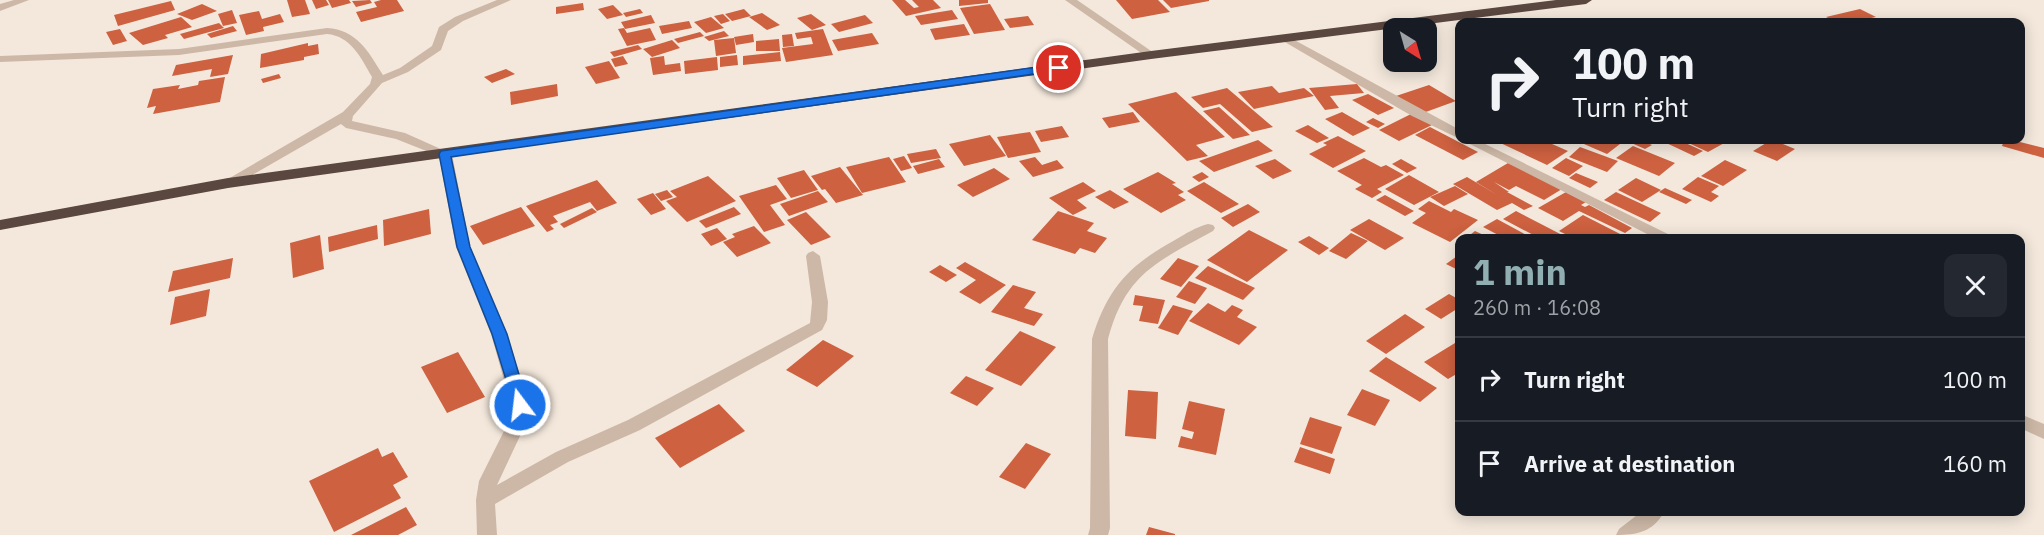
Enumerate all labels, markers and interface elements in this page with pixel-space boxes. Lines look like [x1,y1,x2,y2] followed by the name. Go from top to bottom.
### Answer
[1383,18,1437,72] north arrow
[1383,18,1437,72] map controls
[1572,36,1695,91] text: 100 m
[1033,42,1084,93] pin
[1473,42,1551,120] icon: right
[1042,51,1075,84] icon: arrive
[1572,89,1689,124] text: Turn right
[1473,248,1567,295] text: 1 min
[1944,254,2007,317] button: close
[1473,294,1601,321] text: 260 m · 16:08
[1473,363,1506,396] icon: right
[1524,365,1625,394] text: Turn right
[1943,365,2007,394] text: 100 m
[488,373,552,437] position arrow
[1473,447,1506,480] icon: arrive
[1524,449,1735,478] text: Arrive at destination
[1943,449,2007,478] text: 160 m

